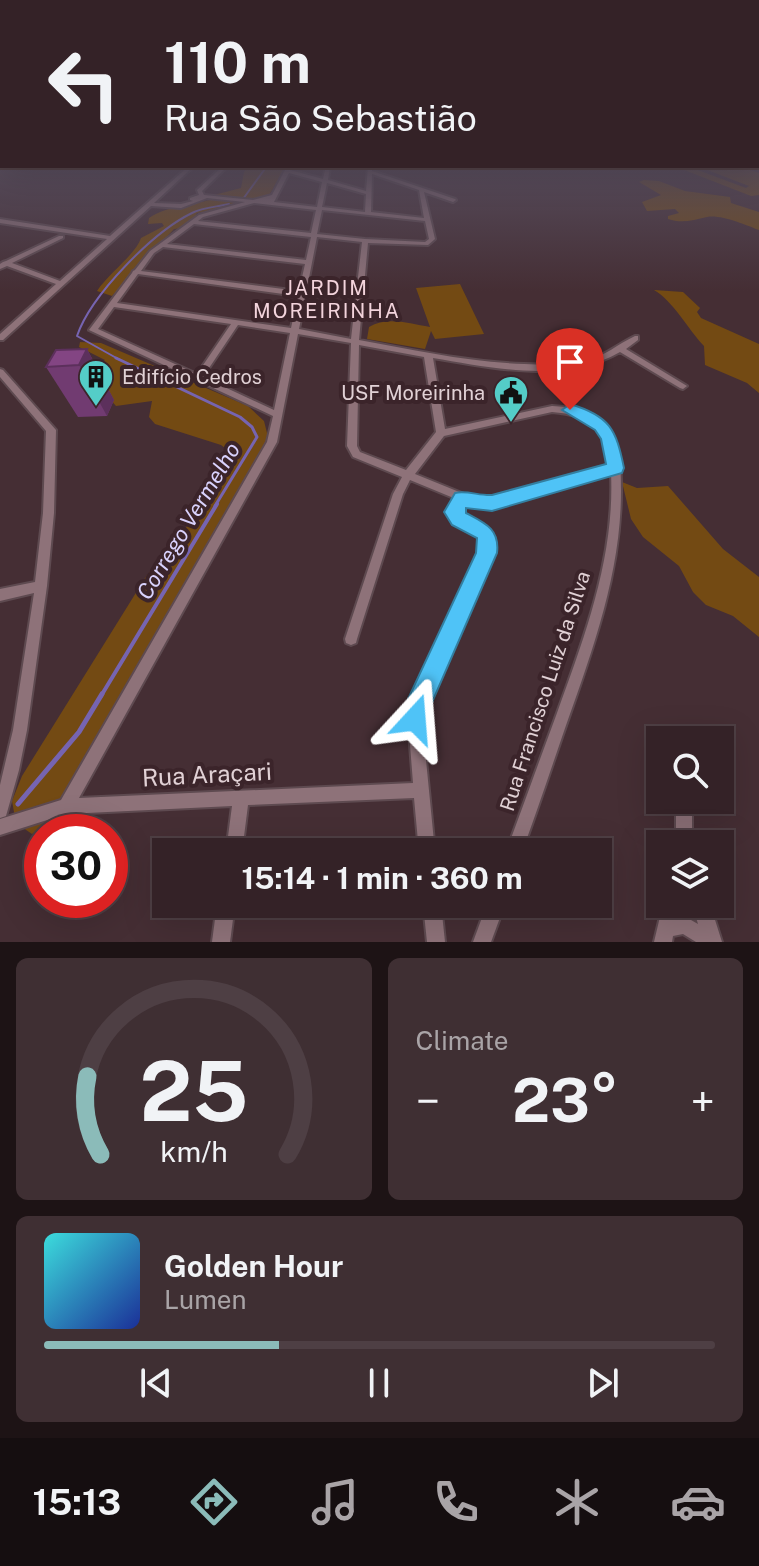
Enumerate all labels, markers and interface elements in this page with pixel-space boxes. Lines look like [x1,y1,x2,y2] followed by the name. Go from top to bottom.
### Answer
[164,30,311,96] text: 110 m
[32,32,136,136] icon: left
[164,97,477,139] text: Rua São Sebastião
[253,276,401,323] district label: JARDIM MOREIRINHA
[536,328,604,410] pin
[548,340,592,384] icon: arrive
[77,358,115,408] building icon: Edifício Cedros
[122,365,262,389] place label: Edifício Cedros
[492,374,530,424] public building icon: USF Moreirinha
[341,381,485,405] place label: USF Moreirinha
[131,438,245,604] water label: Corrego Vermelho
[495,568,595,814] street label: Rua Francisco Luiz da Silva
[373,677,457,761] position arrow
[646,726,734,918] map controls
[646,726,734,814] button: search
[141,757,273,791] street label: Rua Araçari
[24,814,128,918] speed limit sign: 30
[646,830,734,918] button: layers
[241,860,523,896] text: 15:14 · 1 min · 360 m
[416,1025,509,1056] text: Climate
[139,1042,248,1140] text: 25
[512,1065,618,1136] text: 23°
[416,1075,440,1127] text: −
[691,1075,715,1127] text: +
[160,1135,227,1168] text: km/h
[164,1248,343,1284] text: Golden Hour
[164,1284,247,1315] text: Lumen
[134,1361,178,1405] icon: previous
[357,1361,401,1405] icon: pause
[581,1361,625,1405] icon: next
[186,1474,242,1530] icon: directions
[307,1474,363,1530] icon: music
[428,1474,484,1530] icon: phone
[549,1474,605,1530] icon: climate
[670,1474,726,1530] icon: car
[33,1481,121,1523] text: 15:13

